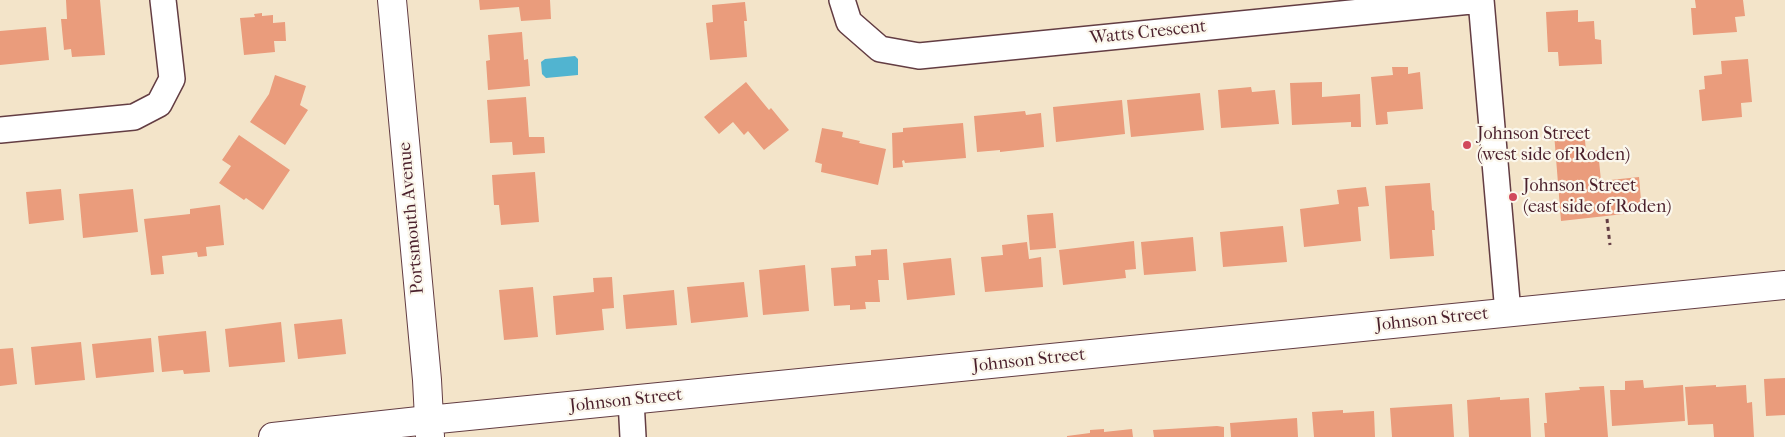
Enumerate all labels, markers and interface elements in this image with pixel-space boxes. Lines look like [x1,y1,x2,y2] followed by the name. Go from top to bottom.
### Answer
[1089,16,1207,50] street label: Watts Crescent
[1477,124,1630,166] place label: Johnson Street (west side of Roden)
[1461,139,1473,151] marker: Johnson Street (west side of Roden)
[395,141,429,295] street label: Portsmouth Avenue
[1523,176,1671,218] place label: Johnson Street (east side of Roden)
[1507,191,1519,203] marker: Johnson Street (east side of Roden)
[1374,303,1490,337] street label: Johnson Street
[971,344,1087,378] street label: Johnson Street
[568,384,684,418] street label: Johnson Street

